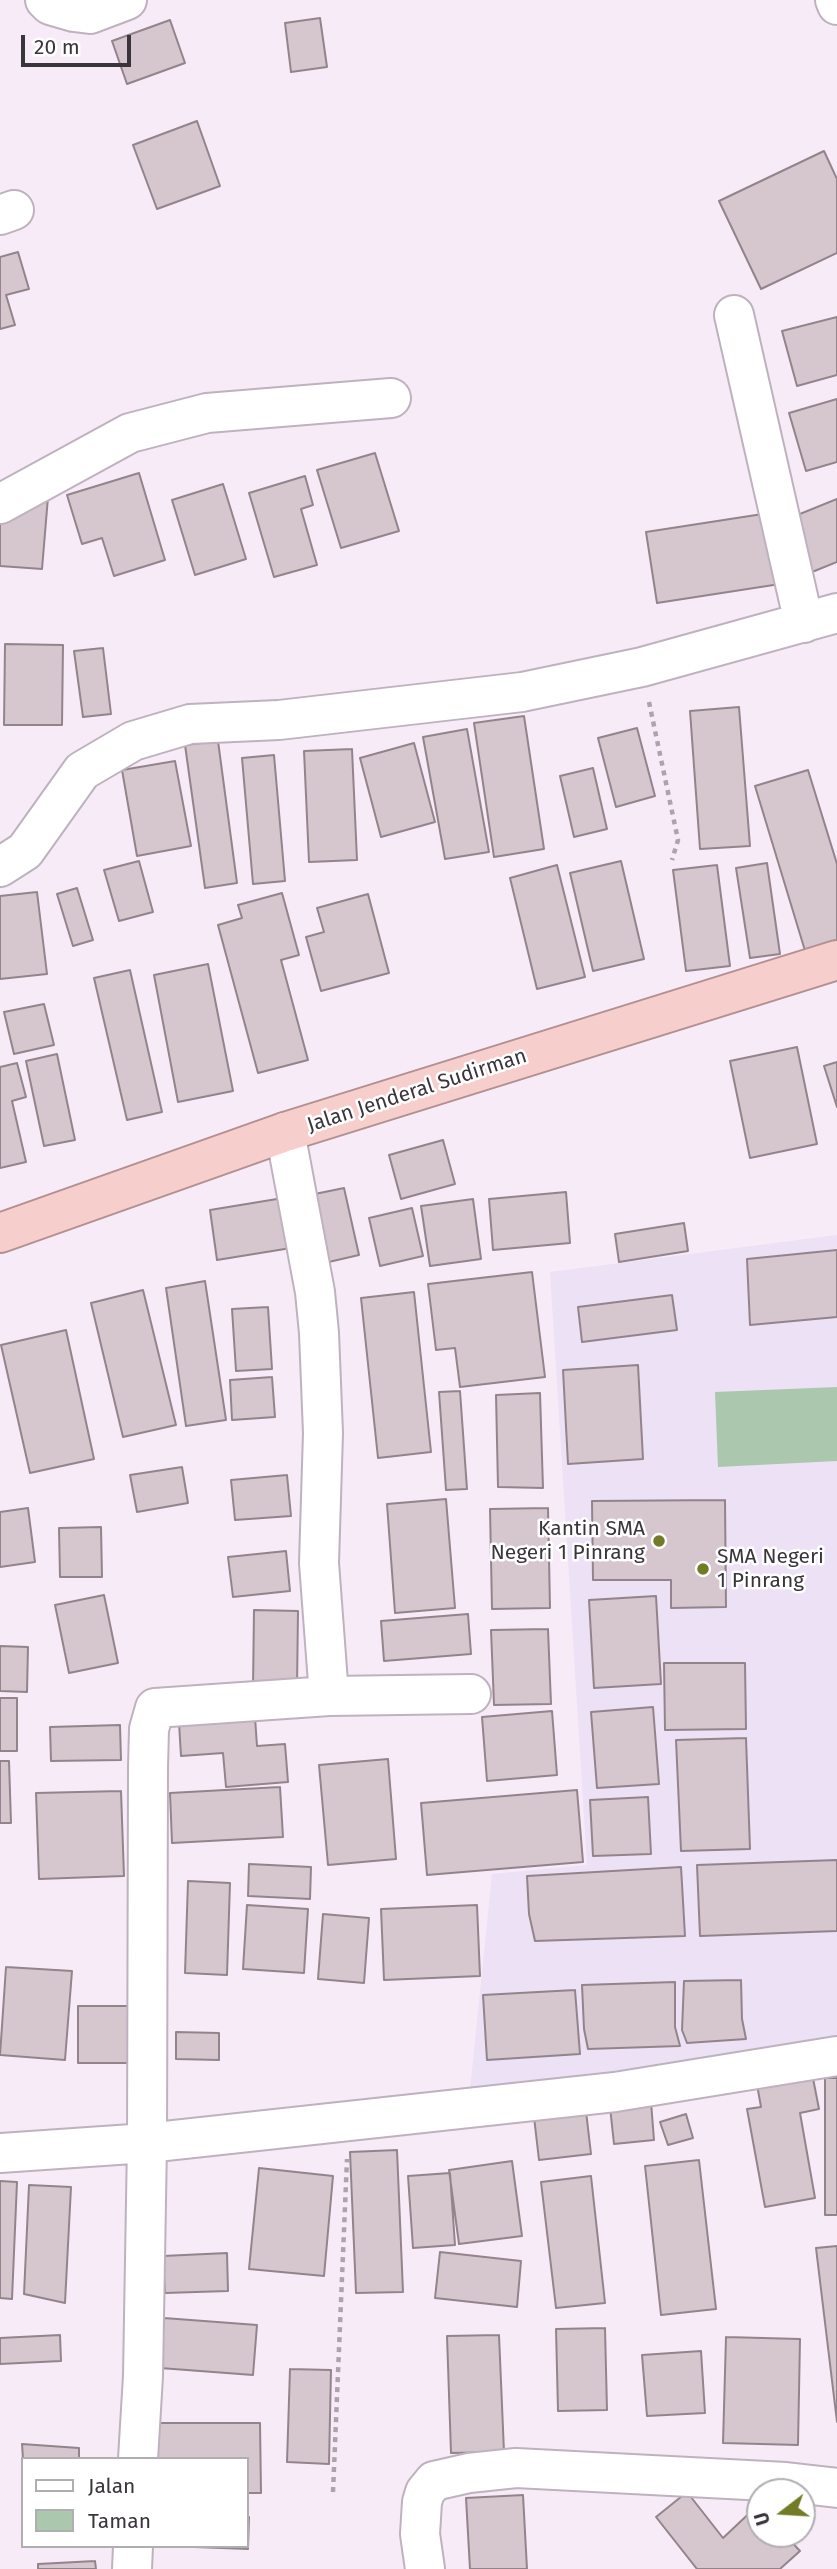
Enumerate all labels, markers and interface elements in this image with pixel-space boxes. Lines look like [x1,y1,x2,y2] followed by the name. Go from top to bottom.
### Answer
[24,21,135,65] scale bar
[34,34,80,60] text: 20 m
[304,1044,530,1138] street label: Jalan Jenderal Sudirman
[490,1516,645,1566] place label: Kantin SMA Negeri 1 Pinrang
[651,1533,667,1549] marker: Kantin SMA Negeri 1 Pinrang
[717,1544,824,1594] place label: SMA Negeri 1 Pinrang
[695,1561,711,1577] marker: SMA Negeri 1 Pinrang
[21,2457,248,2548] legend
[88,2473,135,2499] text: Jalan
[746,2478,816,2548] north arrow
[88,2508,151,2534] text: Taman
[750,2509,775,2528] text: U

